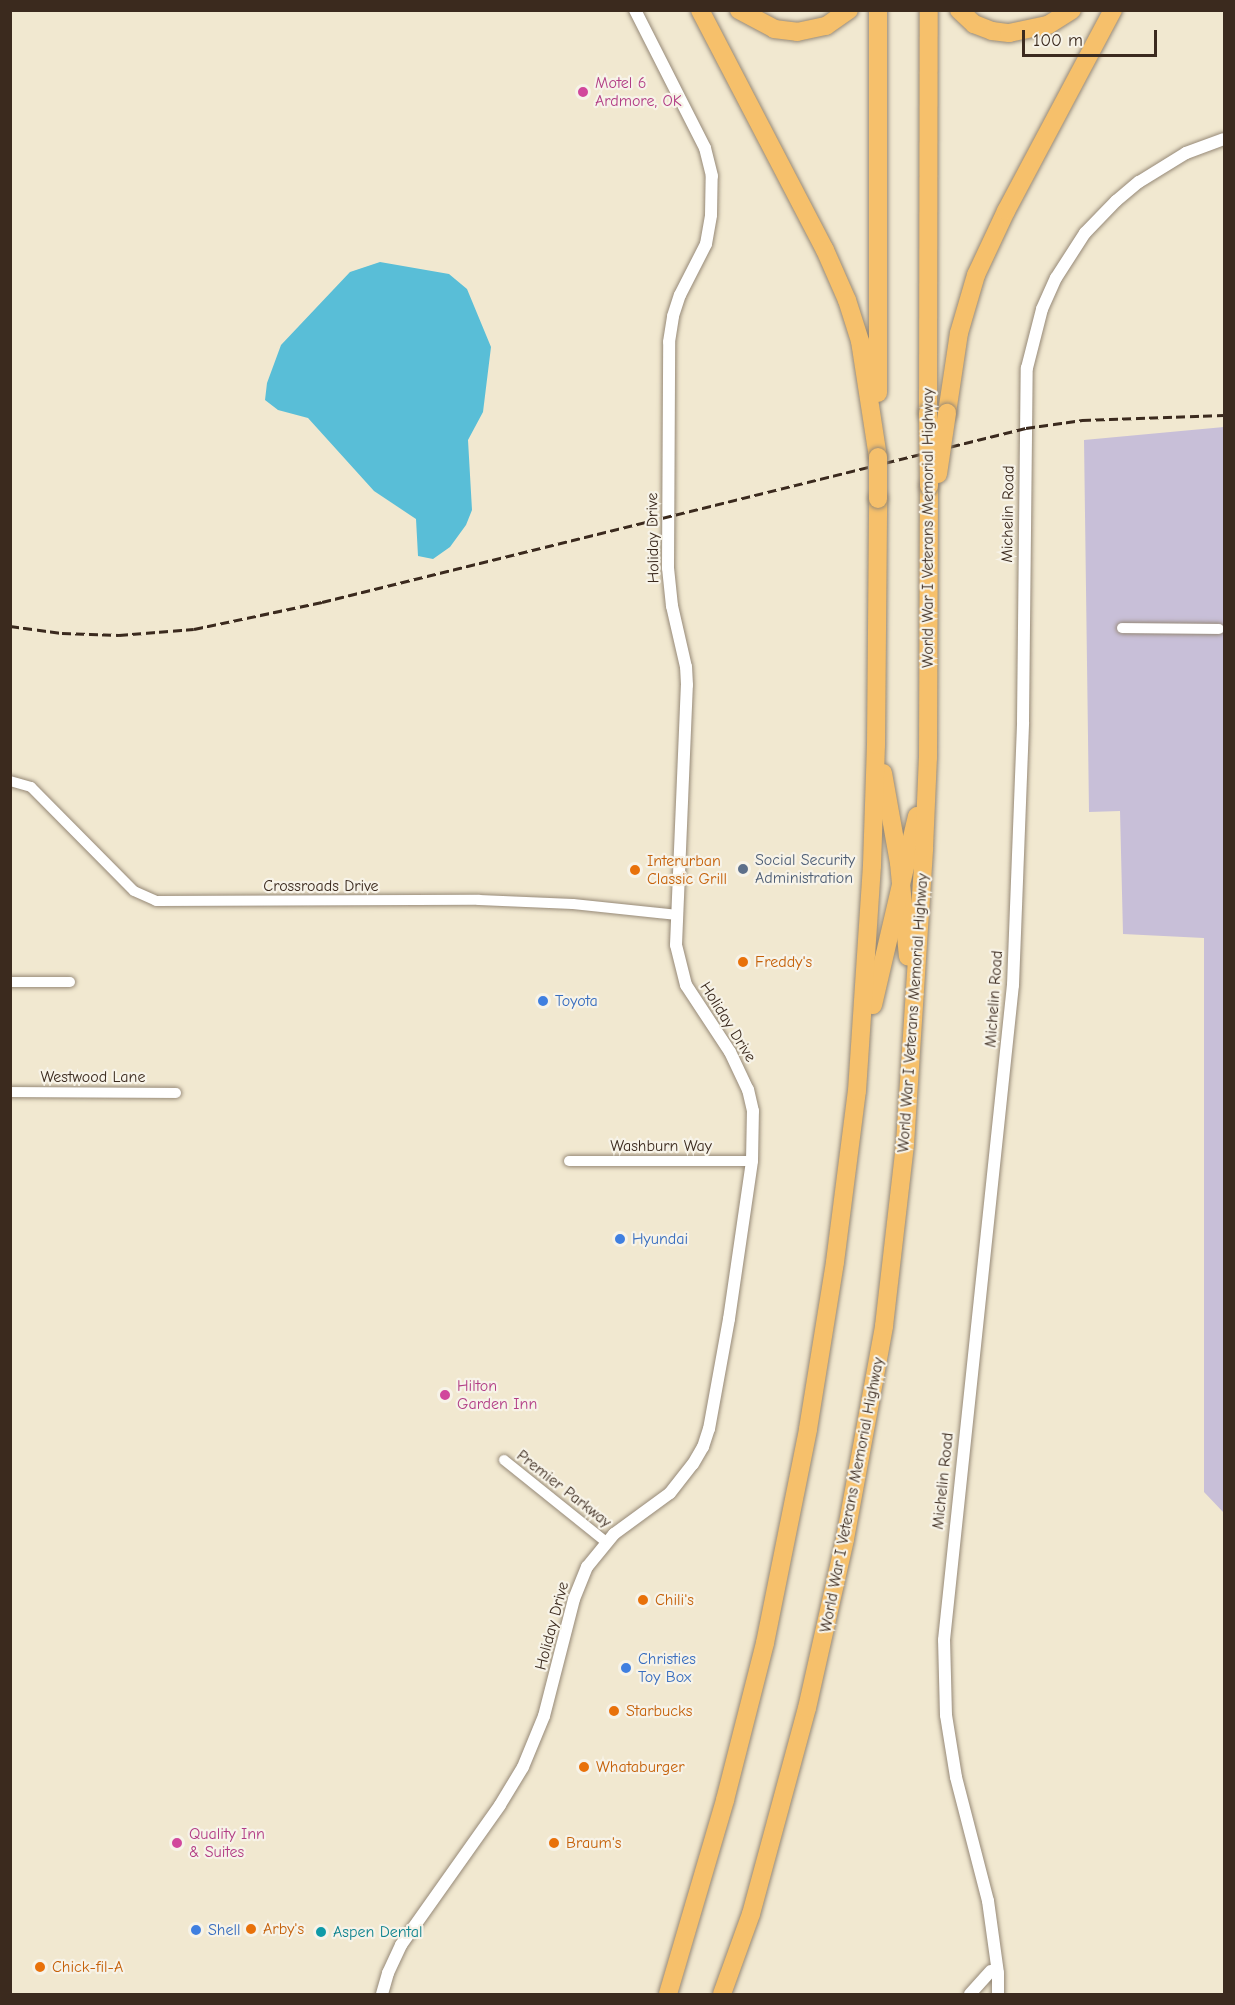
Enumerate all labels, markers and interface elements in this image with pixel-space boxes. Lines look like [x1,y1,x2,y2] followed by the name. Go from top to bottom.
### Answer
[1025,18,1160,56] scale bar
[1033,30,1083,51] text: 100 m
[595,73,682,111] place label: Motel 6 Ardmore, OK
[576,85,590,99] marker: Motel 6 Ardmore, OK
[918,388,938,668] street label: World War I Veterans Memorial Highway
[998,465,1018,563] street label: Michelin Road
[643,492,663,584] street label: Holiday Drive
[755,850,855,888] place label: Social Security Administration
[647,851,727,889] place label: Interurban Classic Grill
[736,862,750,876] marker: Social Security Administration
[628,863,642,877] marker: Interurban Classic Grill
[894,873,932,1153] street label: World War I Veterans Memorial Highway
[263,876,379,896] street label: Crossroads Drive
[981,950,1007,1048] street label: Michelin Road
[755,952,812,972] place label: Freddy's
[736,955,750,969] marker: Freddy's
[696,978,760,1066] street label: Holiday Drive
[555,991,598,1011] place label: Toyota
[536,994,550,1008] marker: Toyota
[41,1067,145,1087] street label: Westwood Lane
[610,1136,712,1156] street label: Washburn Way
[632,1229,688,1249] place label: Hyundai
[613,1232,627,1246] marker: Hyundai
[816,1356,888,1634] street label: World War I Veterans Memorial Highway
[457,1376,537,1414] place label: Hilton Garden Inn
[438,1388,452,1402] marker: Hilton Garden Inn
[928,1432,958,1530] street label: Michelin Road
[513,1446,615,1532] street label: Premier Parkway
[531,1580,573,1672] street label: Holiday Drive
[655,1590,694,1610] place label: Chili's
[636,1593,650,1607] marker: Chili's
[638,1649,696,1687] place label: Christies Toy Box
[619,1661,633,1675] marker: Christies Toy Box
[626,1701,692,1721] place label: Starbucks
[607,1704,621,1718] marker: Starbucks
[596,1757,685,1777] place label: Whataburger
[577,1760,591,1774] marker: Whataburger
[189,1824,265,1862] place label: Quality Inn & Suites
[566,1833,621,1853] place label: Braum's
[170,1836,184,1850] marker: Quality Inn & Suites
[547,1836,561,1850] marker: Braum's
[263,1919,304,1939] place label: Arby's
[208,1920,240,1940] place label: Shell
[244,1922,258,1936] marker: Arby's
[333,1922,422,1942] place label: Aspen Dental
[189,1923,203,1937] marker: Shell
[314,1925,328,1939] marker: Aspen Dental
[52,1957,123,1977] place label: Chick-fil-A
[33,1960,47,1974] marker: Chick-fil-A

